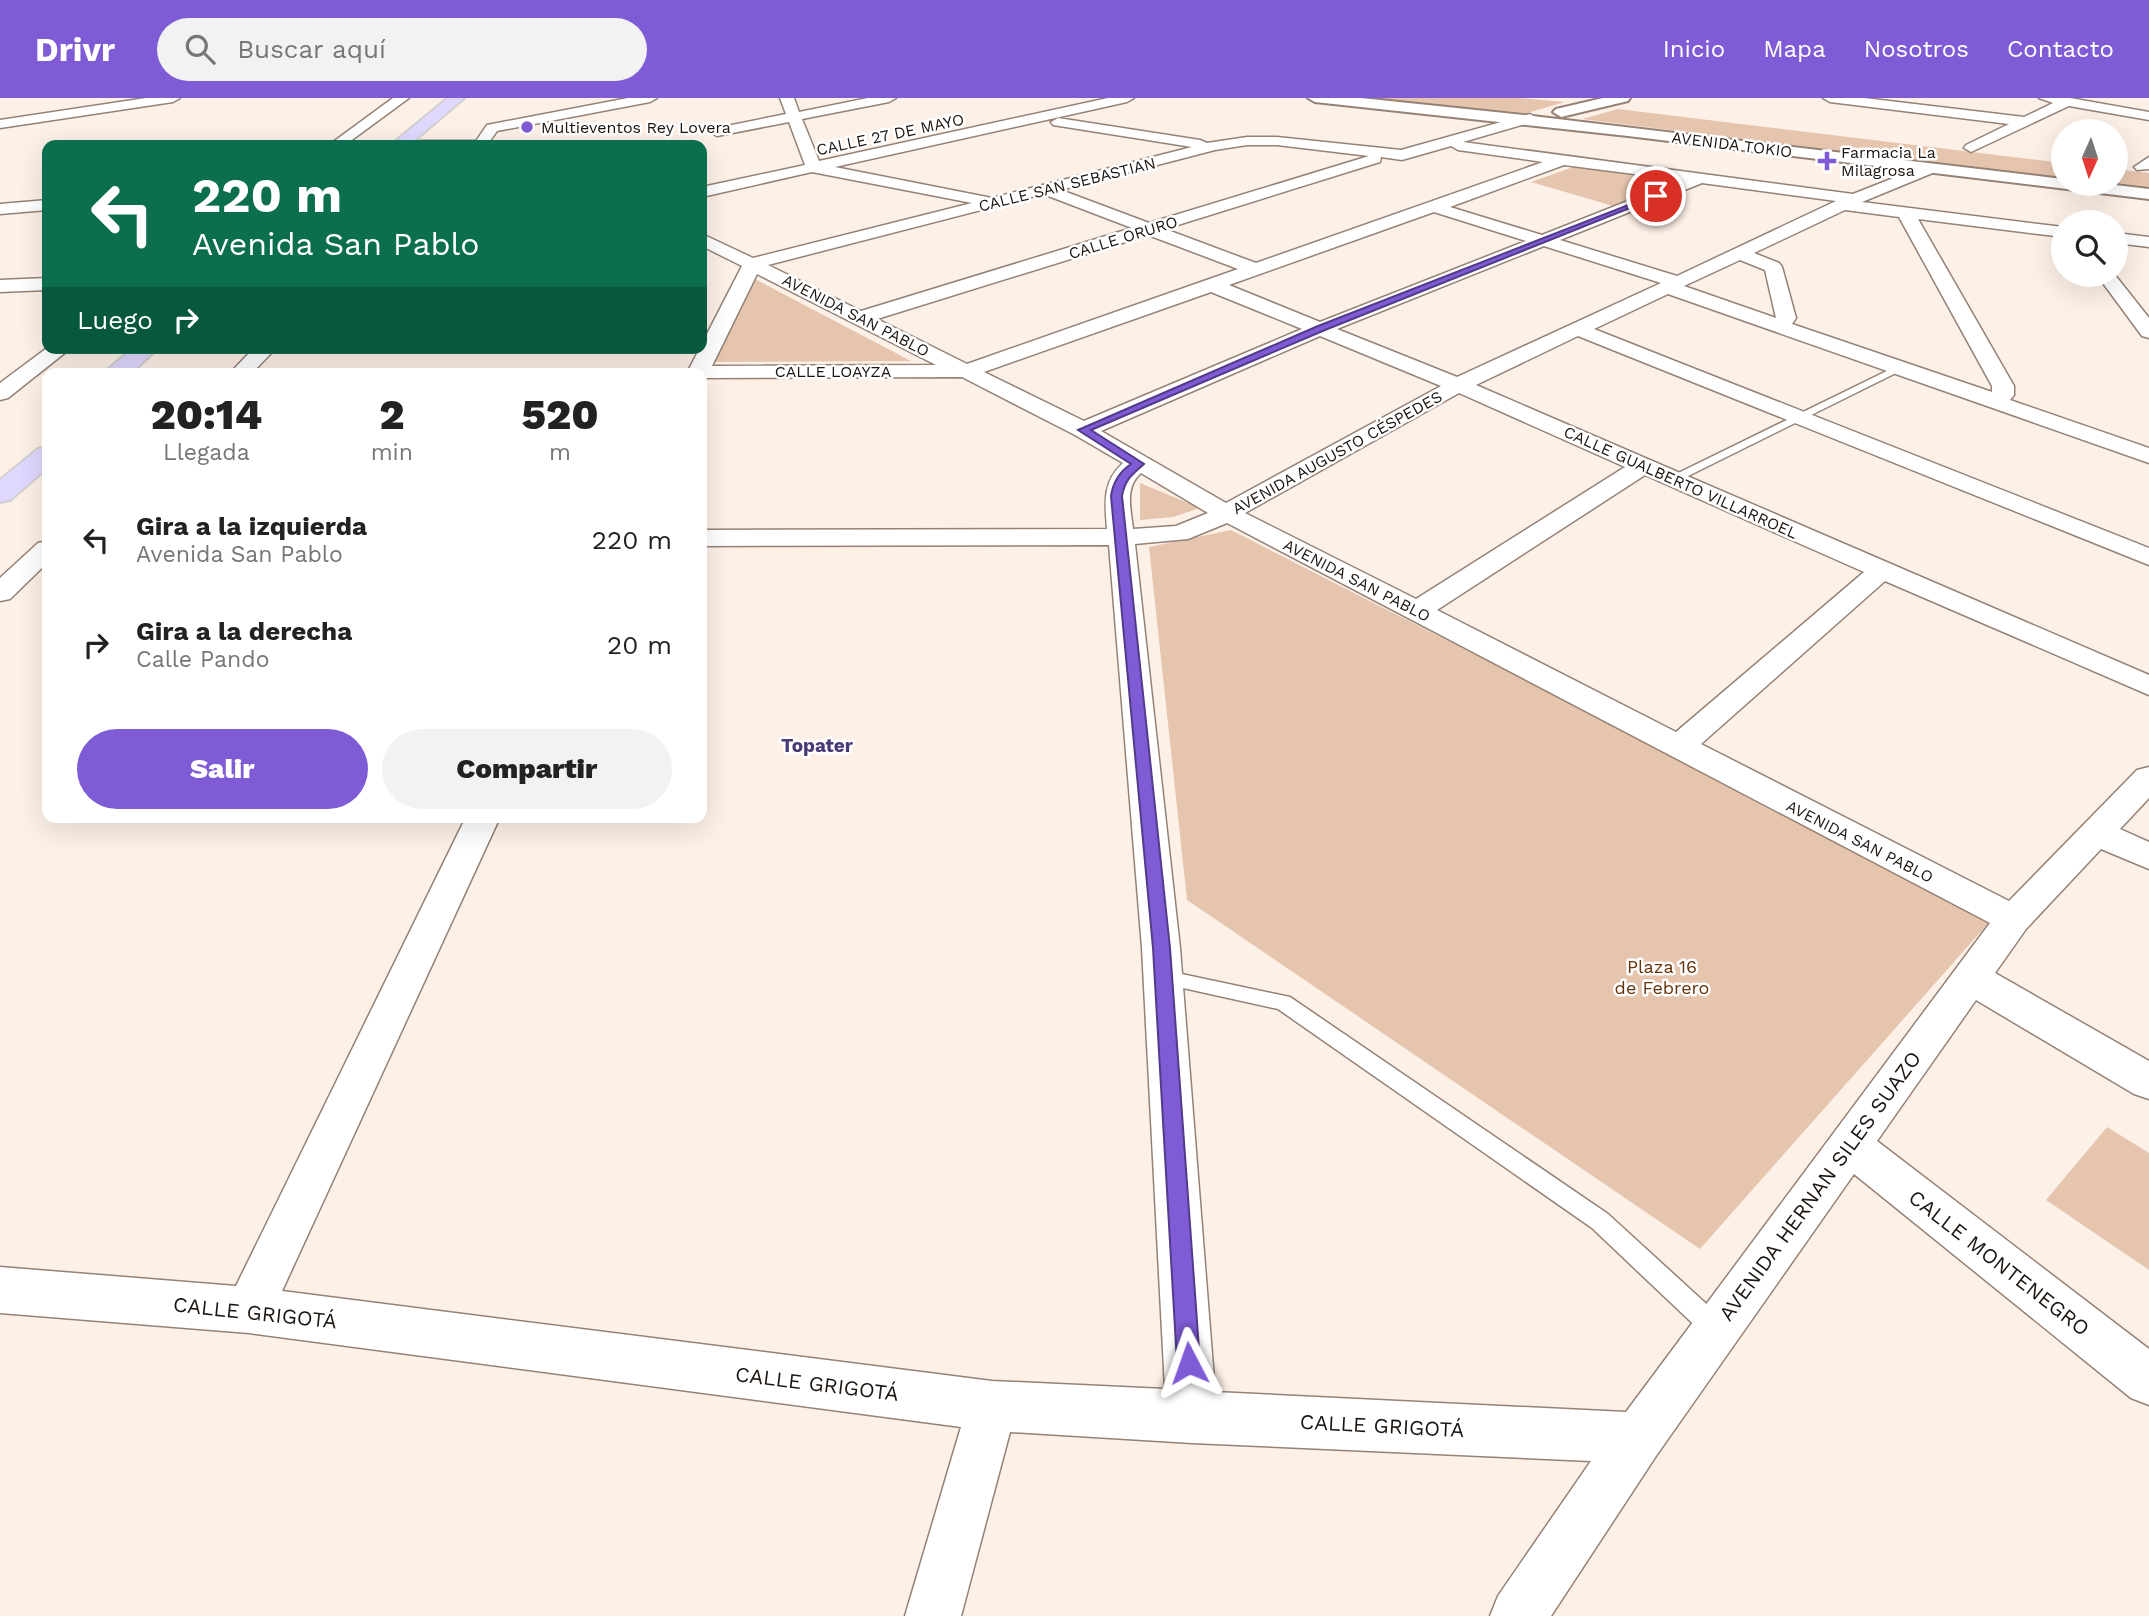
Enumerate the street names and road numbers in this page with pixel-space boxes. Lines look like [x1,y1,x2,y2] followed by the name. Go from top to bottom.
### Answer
[815,110,966,159] street label: CALLE 27 DE MAYO
[1671,128,1793,161] street label: AVENIDA TOKIO
[977,153,1158,216] street label: CALLE SAN SEBASTIAN
[1066,212,1180,263] street label: CALLE ORURO
[779,270,932,361] street label: AVENIDA SAN PABLO
[775,362,892,381] street label: CALLE LOAYZA
[1229,387,1445,518] street label: AVENIDA AUGUSTO CÉSPEDES
[1561,422,1801,543] street label: CALLE GUALBERTO VILLARROEL
[1280,535,1433,626] street label: AVENIDA SAN PABLO
[1783,796,1936,887] street label: AVENIDA SAN PABLO
[1713,1046,1926,1325] street label: AVENIDA HERNAN SILES SUAZO
[1904,1184,2095,1341] street label: CALLE MONTENEGRO
[172,1291,338,1334] street label: CALLE GRIGOTÁ
[734,1361,900,1406] street label: CALLE GRIGOTÁ
[1299,1409,1465,1442] street label: CALLE GRIGOTÁ

